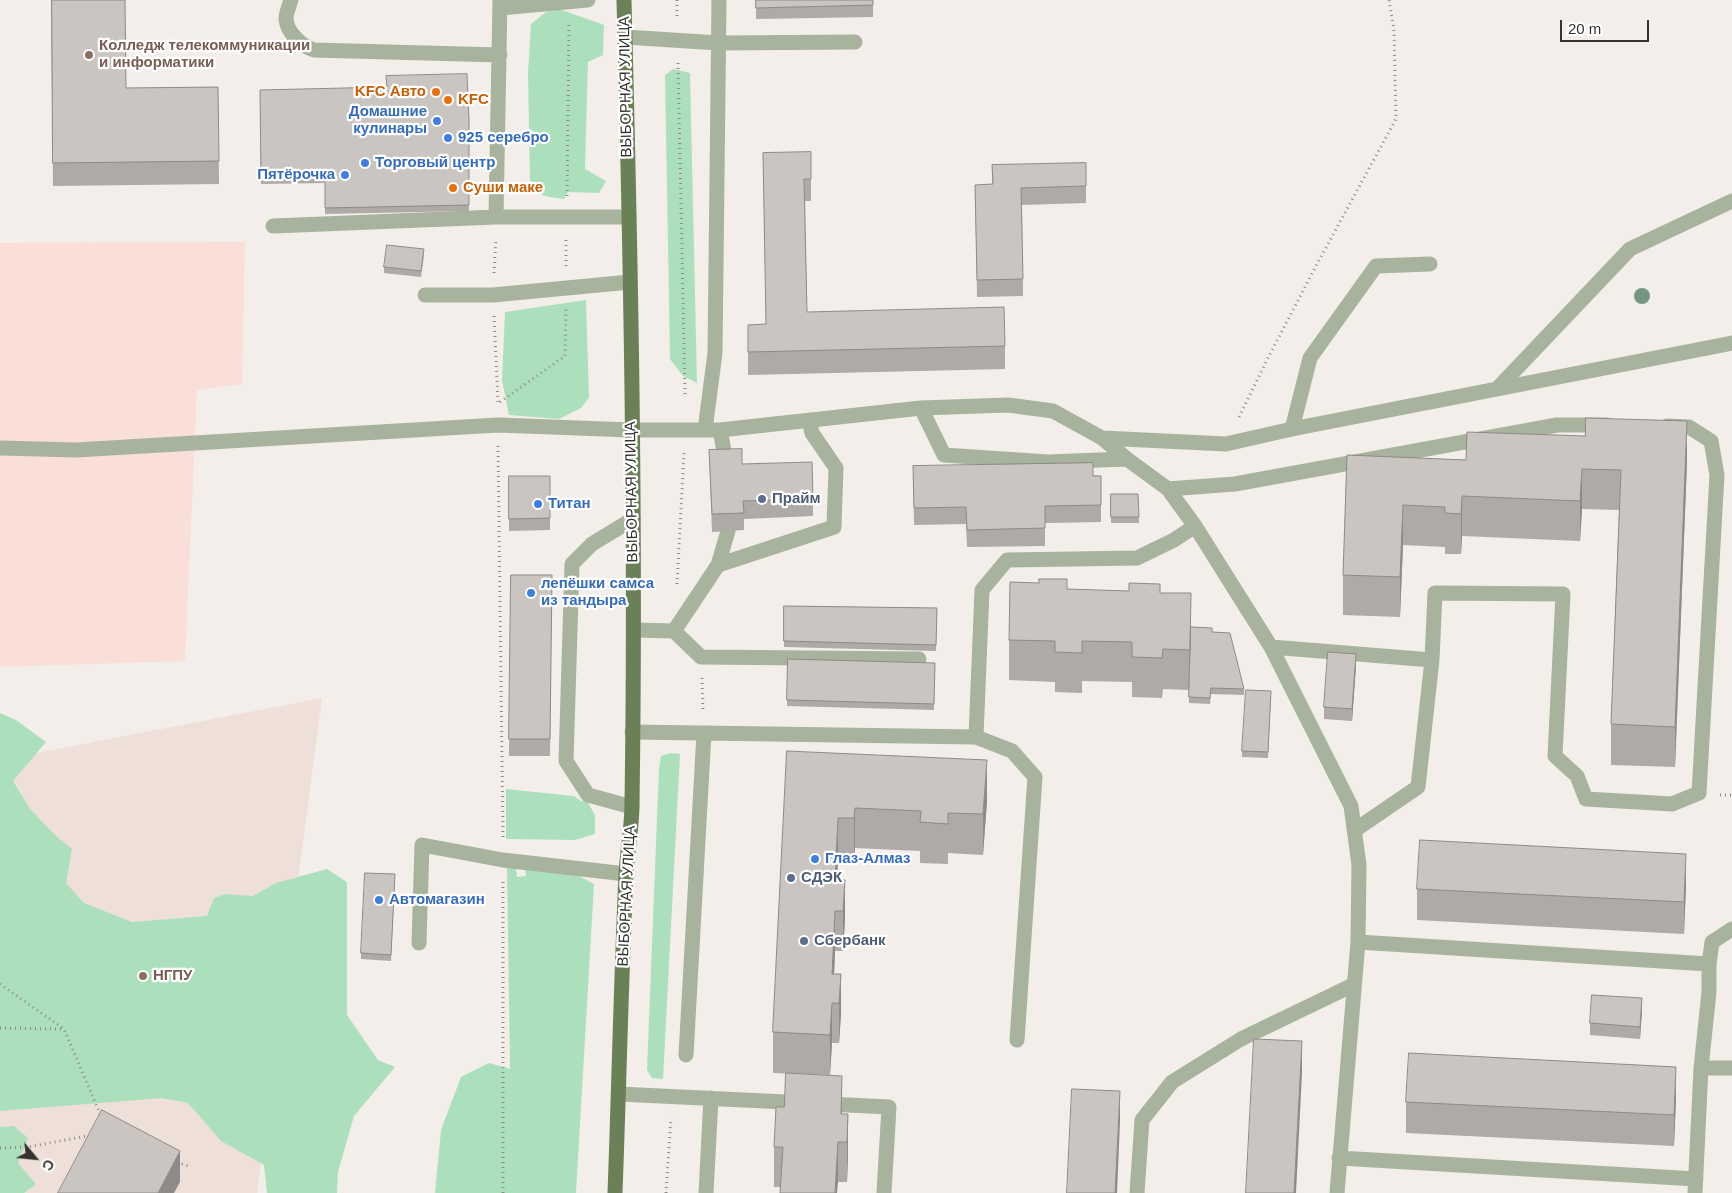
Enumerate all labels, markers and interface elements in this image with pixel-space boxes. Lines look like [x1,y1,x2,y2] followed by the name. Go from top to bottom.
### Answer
[1562,10,1651,42] scale bar
[616,16,636,158] street label: ВЫБОРНАЯ УЛИЦА
[1568,20,1601,37] text: 20 m
[99,37,310,72] place label: Колледж телекоммуникации и информатики
[83,49,95,61] marker: Колледж телекоммуникации и информатики
[355,83,426,101] place label: KFC Авто
[430,86,442,98] marker: KFC Авто
[458,91,489,109] place label: KFC
[442,94,454,106] marker: KFC
[349,103,427,138] place label: Домашние кулинары
[431,115,443,127] marker: Домашние кулинары
[458,129,549,147] place label: 925 серебро
[442,132,454,144] marker: 925 серебро
[375,154,495,172] place label: Торговый центр
[359,157,371,169] marker: Торговый центр
[257,166,335,184] place label: Пятёрочка
[339,169,351,181] marker: Пятёрочка
[463,179,543,197] place label: Суши маке
[447,182,459,194] marker: Суши маке
[622,421,642,563] street label: ВЫБОРНАЯ УЛИЦА
[772,490,821,508] place label: Прайм
[756,493,768,505] marker: Прайм
[548,495,591,513] place label: Титан
[532,498,544,510] marker: Титан
[541,575,654,610] place label: лепёшки самса из тандыра
[525,587,537,599] marker: лепёшки самса из тандыра
[614,825,640,967] street label: ВЫБОРНАЯ УЛИЦА
[825,850,911,868] place label: Глаз-Алмаз
[809,853,821,865] marker: Глаз-Алмаз
[801,869,842,887] place label: СДЭК
[785,872,797,884] marker: СДЭК
[389,891,485,909] place label: Автомагазин
[373,894,385,906] marker: Автомагазин
[814,932,886,950] place label: Сбербанк
[798,935,810,947] marker: Сбербанк
[153,967,192,985] place label: НГПУ
[137,970,149,982] marker: НГПУ
[10,1133,60,1183] north arrow
[39,1157,58,1173] text: С

